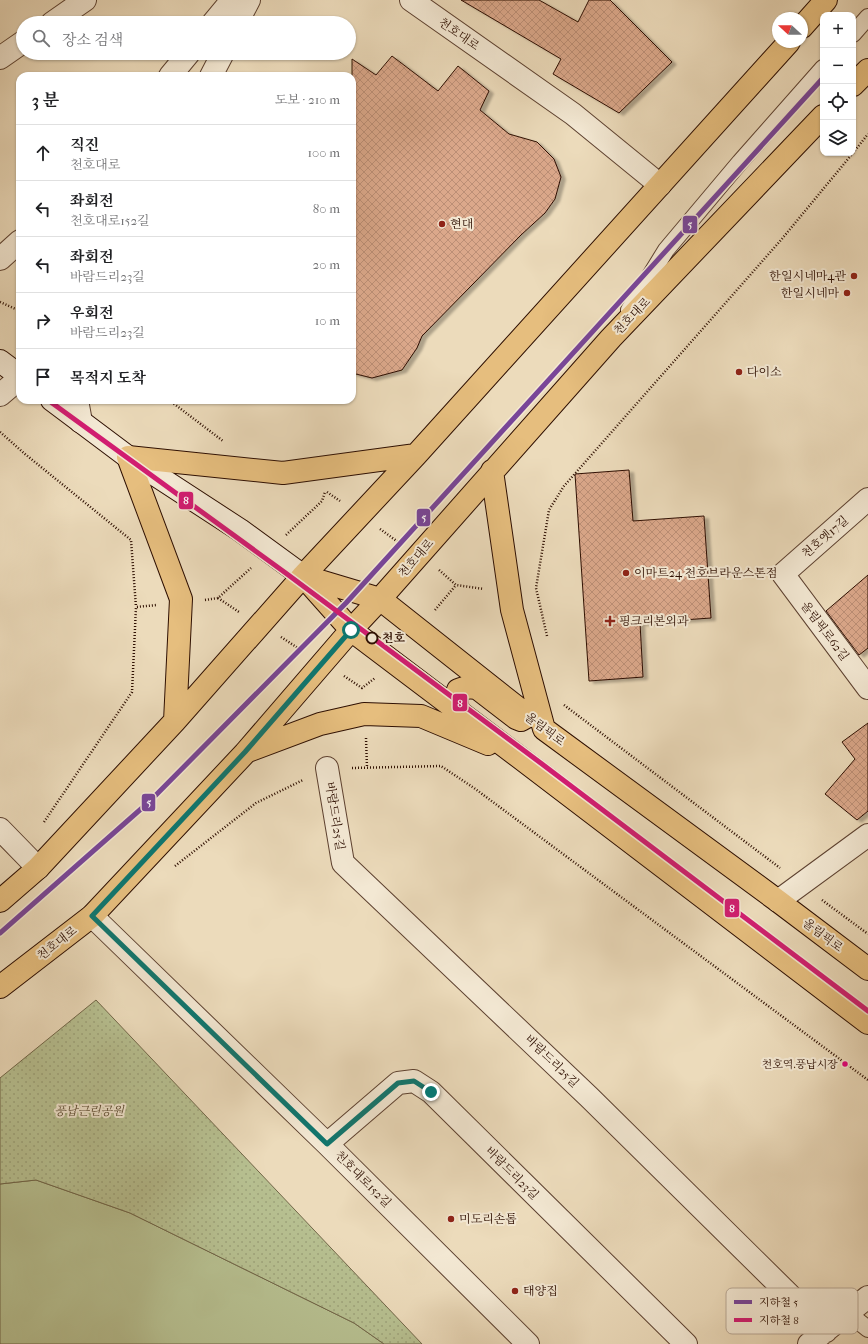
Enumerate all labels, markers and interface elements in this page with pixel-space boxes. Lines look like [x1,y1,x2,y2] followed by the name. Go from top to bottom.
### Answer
[772,12,808,48] north arrow
[820,12,856,156] map controls
[820,12,856,48] button: +
[436,15,482,53] street label: 천호대로
[16,16,356,60] search box
[30,27,52,49] icon: search
[62,31,123,49] text: 장소 검색
[820,48,856,84] button: −
[820,84,856,120] button: locate
[32,90,59,110] text: 3 분
[275,92,340,107] text: 도보 · 210 m
[820,120,856,156] button: layers
[70,136,99,154] text: 직진
[32,142,54,164] icon: ahead
[307,145,340,160] text: 100 m
[70,157,120,172] text: 천호대로
[70,192,113,210] text: 좌회전
[32,198,54,220] icon: left
[313,201,340,216] text: 80 m
[70,213,150,228] text: 천호대로152길
[682,215,698,234] line badge: 5
[450,217,473,231] place label: 현대
[688,218,693,231] text: 5
[437,219,447,229] marker: 현대
[70,248,113,266] text: 좌회전
[32,254,54,276] icon: left
[313,257,340,272] text: 20 m
[70,269,145,284] text: 바람드리23길
[769,269,846,283] place label: 한일시네마4관
[849,271,859,281] marker: 한일시네마4관
[781,286,839,300] place label: 한일시네마
[842,288,852,298] marker: 한일시네마
[611,294,653,338] street label: 천호대로
[70,304,113,322] text: 우회전
[32,310,54,332] icon: right
[315,313,340,328] text: 10 m
[70,325,145,340] text: 바람드리23길
[747,365,782,379] place label: 다이소
[32,366,54,388] icon: arrive
[734,367,744,377] marker: 다이소
[70,369,146,387] text: 목적지 도착
[178,491,194,510] line badge: 8
[183,494,189,507] text: 8
[416,508,431,527] line badge: 5
[422,511,427,524] text: 5
[799,513,851,561] street label: 천호옛17길
[396,536,437,580] street label: 천호대로
[634,566,777,580] place label: 이마트24 천호브라운스톤점
[621,568,631,578] marker: 이마트24 천호브라운스톤점
[798,599,852,663] street label: 올림픽로62길
[619,614,689,628] place label: 핑크리본외과
[604,615,616,627] marker: 핑크리본외과
[342,621,360,639] route start
[365,631,379,645] marker: 천호
[382,631,406,645] place label: 천호
[452,693,468,712] line badge: 8
[457,697,463,710] text: 8
[522,709,568,749] street label: 올림픽로
[323,781,347,851] street label: 바람드리25길
[141,793,156,812] line badge: 5
[147,796,152,809] text: 5
[724,898,740,918] line badge: 8
[729,902,735,915] text: 8
[800,915,846,955] street label: 올림픽로
[34,923,80,963] street label: 천호대로
[522,1032,582,1090] street label: 바람드리25길
[762,1058,838,1071] place label: 천호역.풍납시장
[840,1059,850,1069] marker: 천호역.풍납시장
[422,1083,440,1101] route end
[54,1104,125,1118] park label: 풍납근린공원
[483,1144,541,1202] street label: 바람드리23길
[332,1148,394,1210] street label: 천호대로152길
[459,1212,517,1226] place label: 미도리손톱
[446,1214,456,1224] marker: 미도리손톱
[523,1284,558,1298] place label: 태양집
[510,1286,520,1296] marker: 태양집
[726,1288,858,1334] legend
[759,1296,798,1309] text: 지하철 5
[759,1314,799,1327] text: 지하철 8

